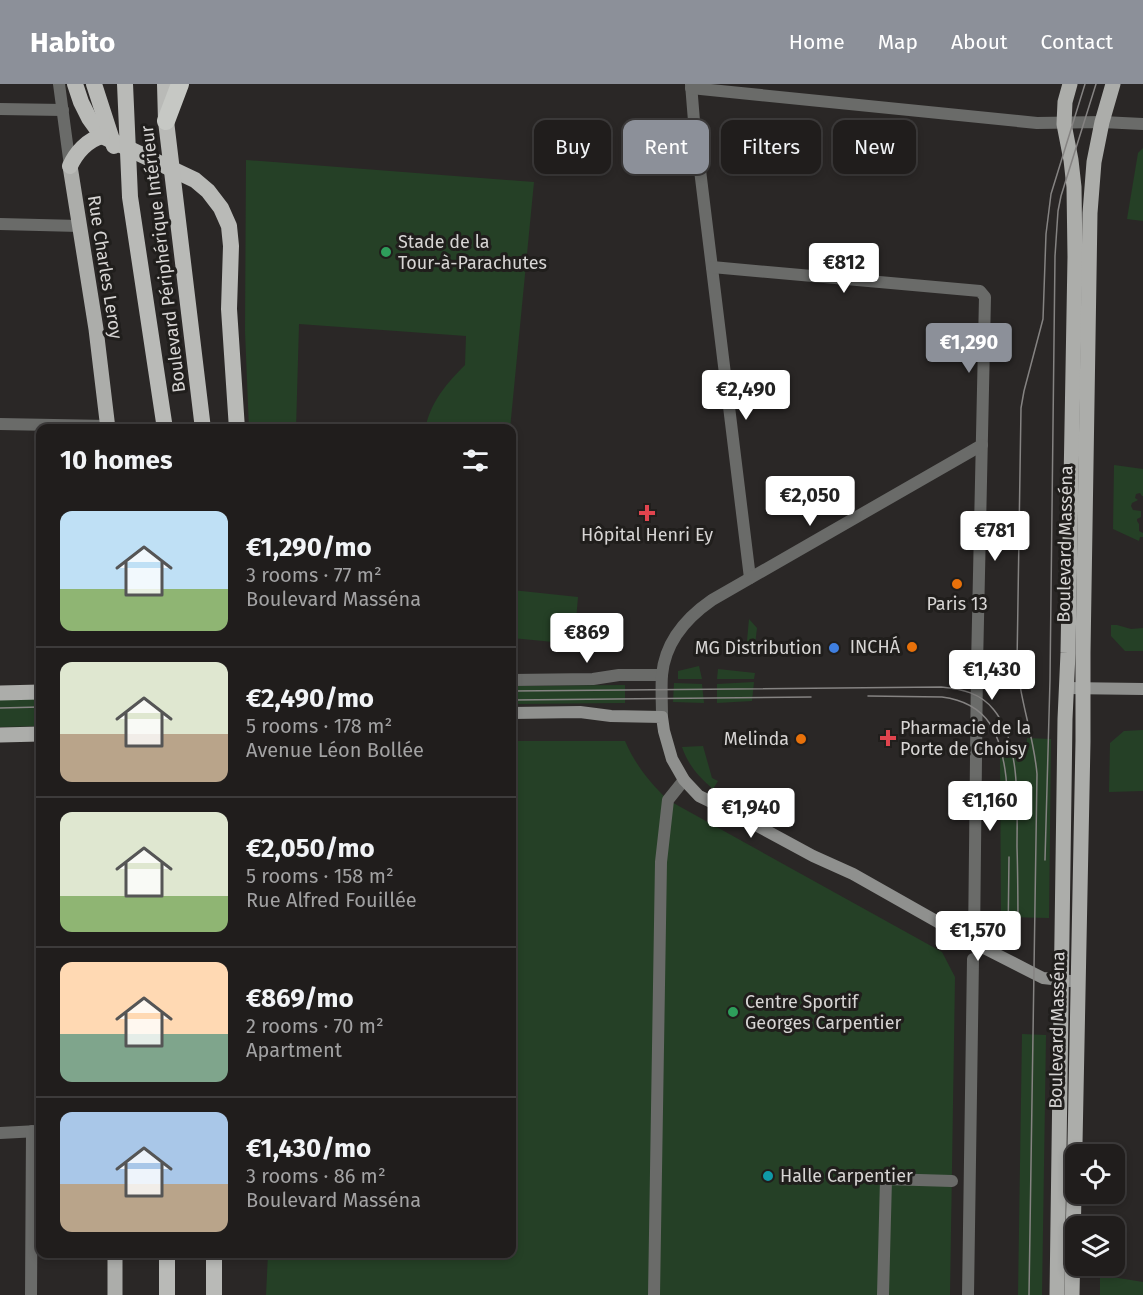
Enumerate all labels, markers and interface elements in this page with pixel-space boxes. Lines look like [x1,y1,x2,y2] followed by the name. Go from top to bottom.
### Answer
[30,26,115,59] text: Habito
[789,29,845,55] text: Home
[878,29,918,55] text: Map
[951,29,1008,55] text: About
[1041,29,1113,55] text: Contact
[534,120,611,174] chip: Buy
[623,120,709,174] chip: Rent
[721,120,821,174] chip: Filters
[833,120,916,174] chip: New
[136,124,190,394] street label: Boulevard Périphérique Intérieur
[83,194,127,341] street label: Rue Charles Leroy
[398,231,547,274] place label: Stade de la Tour-à-Parachutes
[808,243,880,294] pin: €812
[379,245,393,259] marker: Stade de la Tour-à-Parachutes
[823,250,865,274] text: €812
[920,323,1018,374] pin: €1,290
[940,330,998,354] text: €1,290
[697,370,795,421] pin: €2,490
[716,377,776,401] text: €2,490
[459,444,492,477] icon: filters
[60,445,173,476] text: 10 homes
[1053,465,1077,623] street label: Boulevard Masséna
[761,476,859,527] pin: €2,050
[780,483,840,507] text: €2,050
[638,504,656,522] marker: Hôpital Henri Ey
[959,511,1031,562] pin: €781
[974,518,1016,542] text: €781
[581,524,713,546] place label: Hôpital Henri Ey
[246,532,372,563] text: €1,290/mo
[108,535,180,607] icon: home
[246,563,382,587] text: 3 rooms · 77 m²
[950,577,964,591] marker: Paris 13
[246,587,421,611] text: Boulevard Masséna
[926,593,988,615] place label: Paris 13
[551,613,623,664] pin: €869
[564,620,610,644] text: €869
[850,635,901,658] place label: INCHÁ
[695,637,822,659] place label: MG Distribution
[905,640,919,654] marker: INCHÁ
[827,641,841,655] marker: MG Distribution
[943,650,1041,701] pin: €1,430
[963,657,1021,681] text: €1,430
[246,683,374,714] text: €2,490/mo
[108,686,180,758] icon: home
[246,714,392,738] text: 5 rooms · 178 m²
[900,717,1031,760] place label: Pharmacie de la Porte de Choisy
[724,728,789,750] place label: Melinda
[881,731,895,745] marker: Pharmacie de la Porte de Choisy
[794,732,808,746] marker: Melinda
[246,738,424,762] text: Avenue Léon Bollée
[941,781,1039,832] pin: €1,160
[702,788,800,839] pin: €1,940
[962,788,1018,812] text: €1,160
[722,795,780,819] text: €1,940
[246,833,375,864] text: €2,050/mo
[108,836,180,908] icon: home
[246,864,394,888] text: 5 rooms · 158 m²
[246,888,417,912] text: Rue Alfred Fouillée
[929,911,1027,962] pin: €1,570
[950,918,1006,942] text: €1,570
[1045,951,1069,1109] street label: Boulevard Masséna
[246,983,354,1014] text: €869/mo
[108,986,180,1058] icon: home
[745,991,901,1034] place label: Centre Sportif Georges Carpentier
[726,1005,740,1019] marker: Centre Sportif Georges Carpentier
[246,1014,384,1038] text: 2 rooms · 70 m²
[246,1038,342,1062] text: Apartment
[246,1133,371,1164] text: €1,430/mo
[108,1136,180,1208] icon: home
[1065,1144,1125,1276] map controls
[1065,1144,1125,1204] button: locate
[246,1164,386,1188] text: 3 rooms · 86 m²
[780,1165,913,1187] place label: Halle Carpentier
[761,1169,775,1183] marker: Halle Carpentier
[246,1188,421,1212] text: Boulevard Masséna
[1065,1216,1125,1276] button: layers

